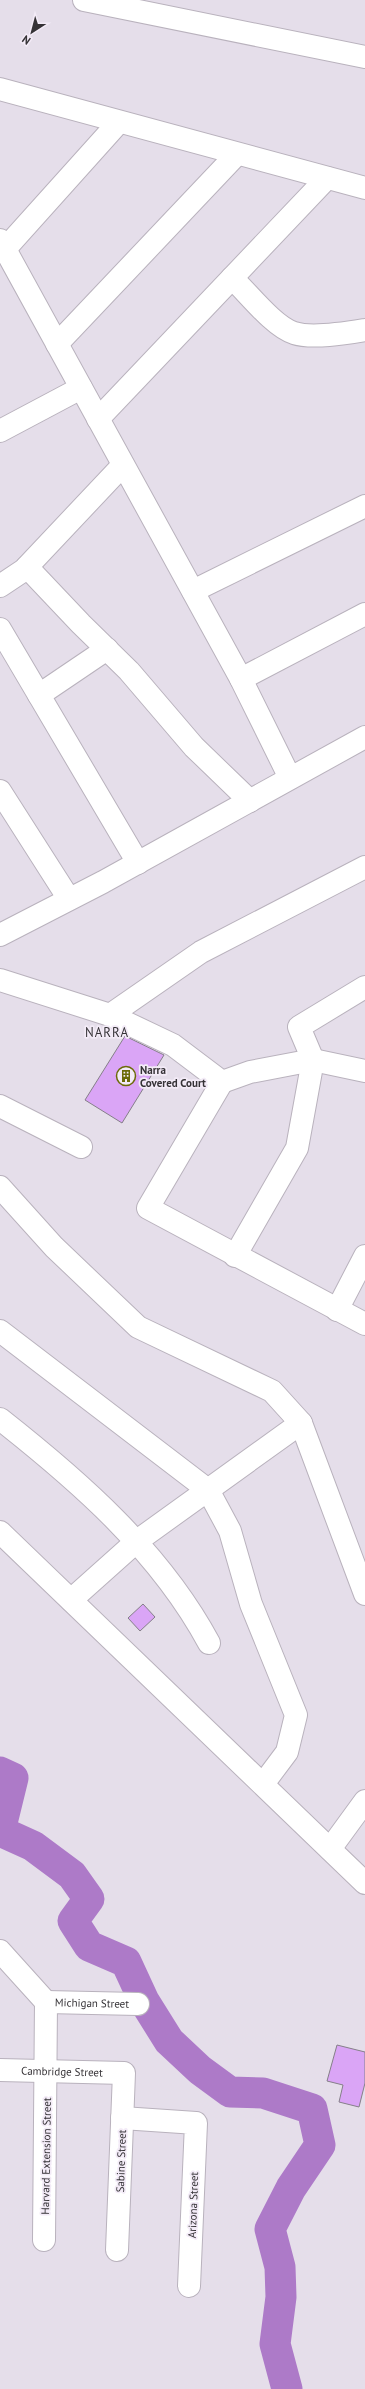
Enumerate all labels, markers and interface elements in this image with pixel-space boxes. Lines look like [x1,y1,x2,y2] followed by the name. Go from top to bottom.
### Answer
[12,12,52,52] north arrow
[19,32,33,48] text: N
[85,1024,129,1041] district label: NARRA
[140,1063,206,1090] place label: Narra Covered Court
[115,1065,137,1087] building icon: Narra Covered Court
[55,1995,129,2011] street label: Michigan Street
[21,2064,103,2079] street label: Cambridge Street
[38,2097,54,2215] street label: Harvard Extension Street
[113,2129,129,2193] street label: Sabine Street
[185,2171,201,2238] street label: Arizona Street

